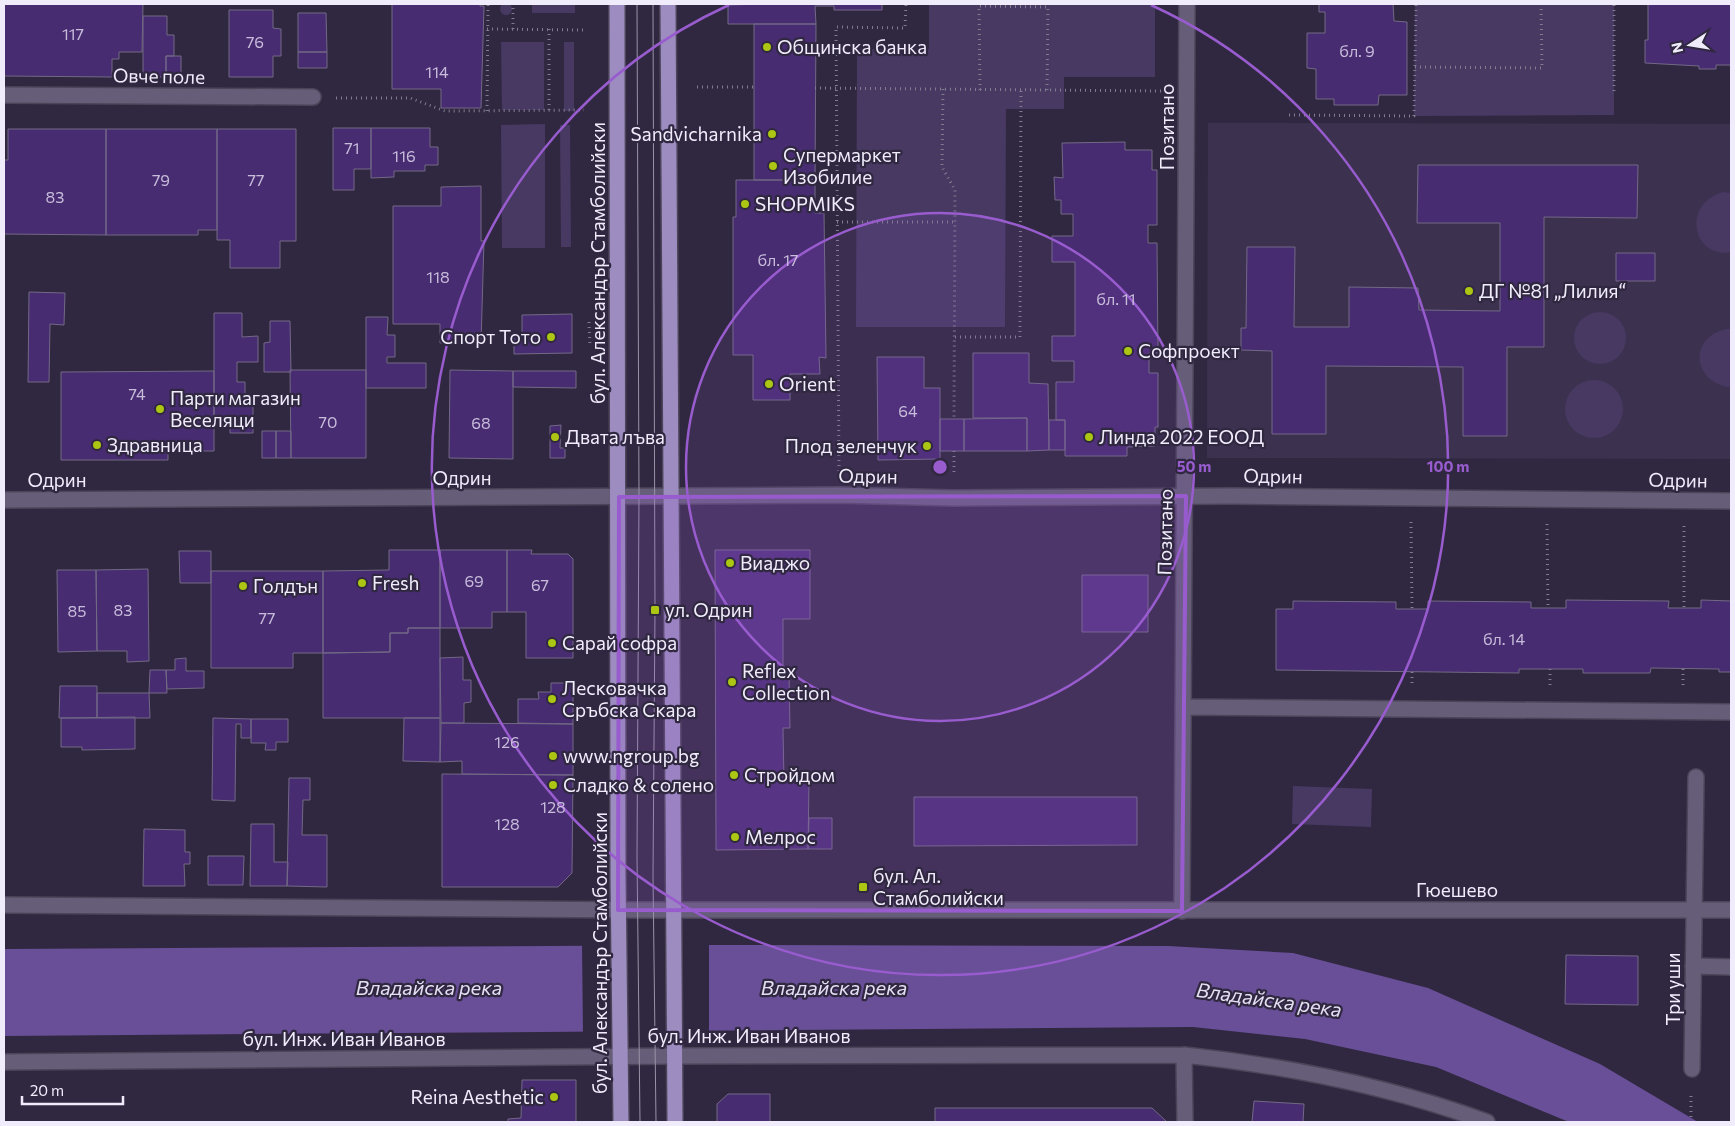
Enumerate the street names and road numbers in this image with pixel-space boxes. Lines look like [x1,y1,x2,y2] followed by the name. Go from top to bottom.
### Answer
[113,63,205,88] street label: Овче поле
[1155,84,1178,170] street label: Позитано
[586,122,609,404] street label: бул. Александър Стамболийски
[838,463,898,488] street label: Одрин
[1243,463,1303,488] street label: Одрин
[432,466,492,489] street label: Одрин
[1648,467,1708,492] street label: Одрин
[27,468,87,491] street label: Одрин
[1152,489,1177,575] street label: Позитано
[588,812,611,1094] street label: бул. Александър Стамболийски
[1416,878,1498,901] street label: Гюешево
[1661,953,1684,1025] street label: Три уши
[647,1024,851,1047] street label: бул. Инж. Иван Иванов
[242,1027,446,1050] street label: бул. Инж. Иван Иванов

